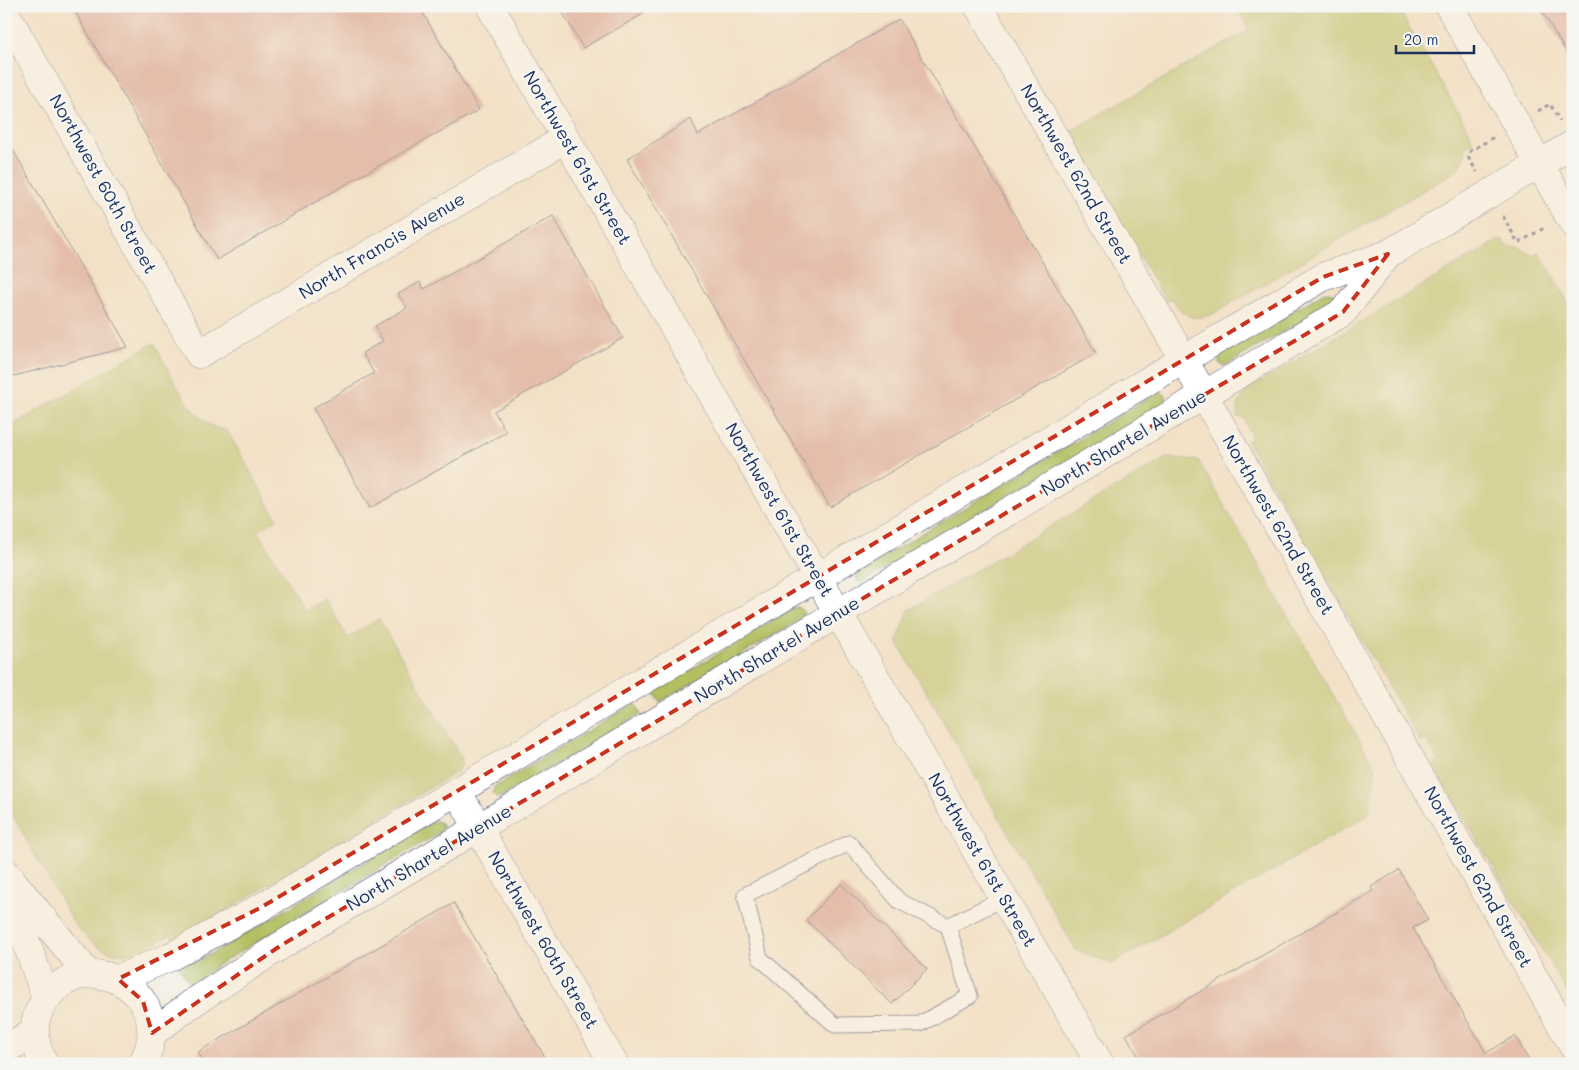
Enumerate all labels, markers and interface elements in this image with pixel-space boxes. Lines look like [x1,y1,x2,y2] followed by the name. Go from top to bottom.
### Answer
[1396,22,1474,54] scale bar
[1404,29,1438,49] text: 20 m
[518,66,638,249] street label: Northwest 61st Street
[1015,79,1138,268] street label: Northwest 62nd Street
[44,89,163,278] street label: Northwest 60th Street
[294,186,469,304] street label: North Francis Avenue
[1036,383,1211,501] street label: North Shartel Avenue
[720,418,840,601] street label: Northwest 61st Street
[1217,430,1340,619] street label: Northwest 62nd Street
[689,590,864,708] street label: North Shartel Avenue
[923,768,1043,951] street label: Northwest 61st Street
[1419,782,1539,972] street label: Northwest 62nd Street
[341,798,516,916] street label: North Shartel Avenue
[483,846,605,1033] street label: Northwest 60th Street

